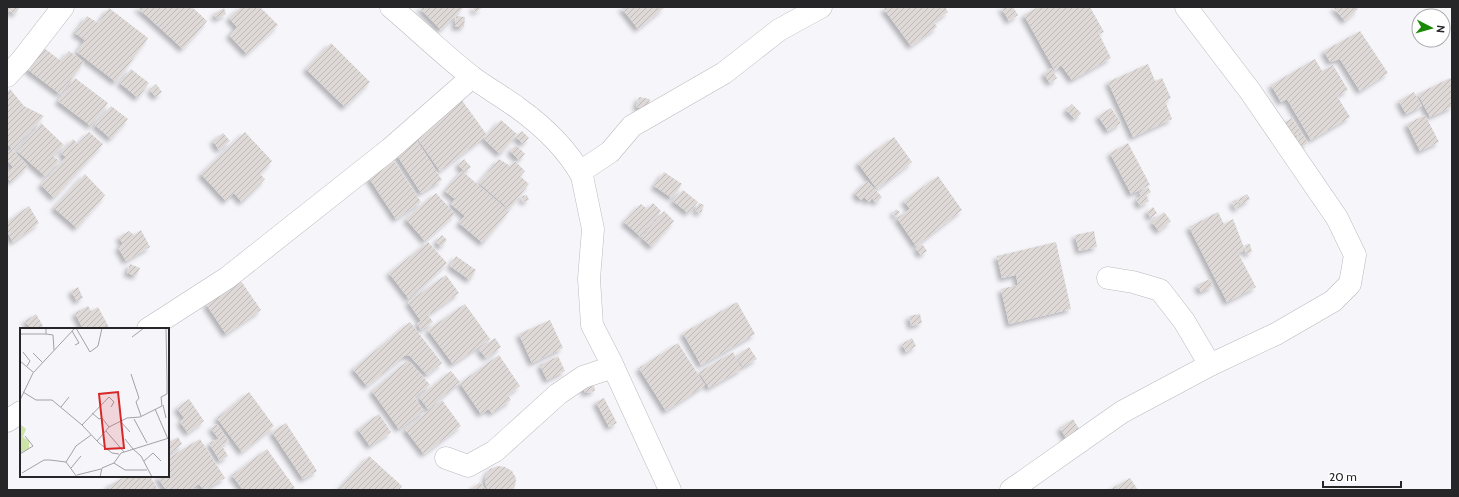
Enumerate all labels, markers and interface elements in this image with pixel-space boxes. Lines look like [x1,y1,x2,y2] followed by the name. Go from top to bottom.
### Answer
[1411,8,1451,48] north arrow
[1434,24,1448,34] text: N
[20,328,169,477] inset map
[1323,463,1401,489] scale bar
[1329,469,1357,484] text: 20 m

